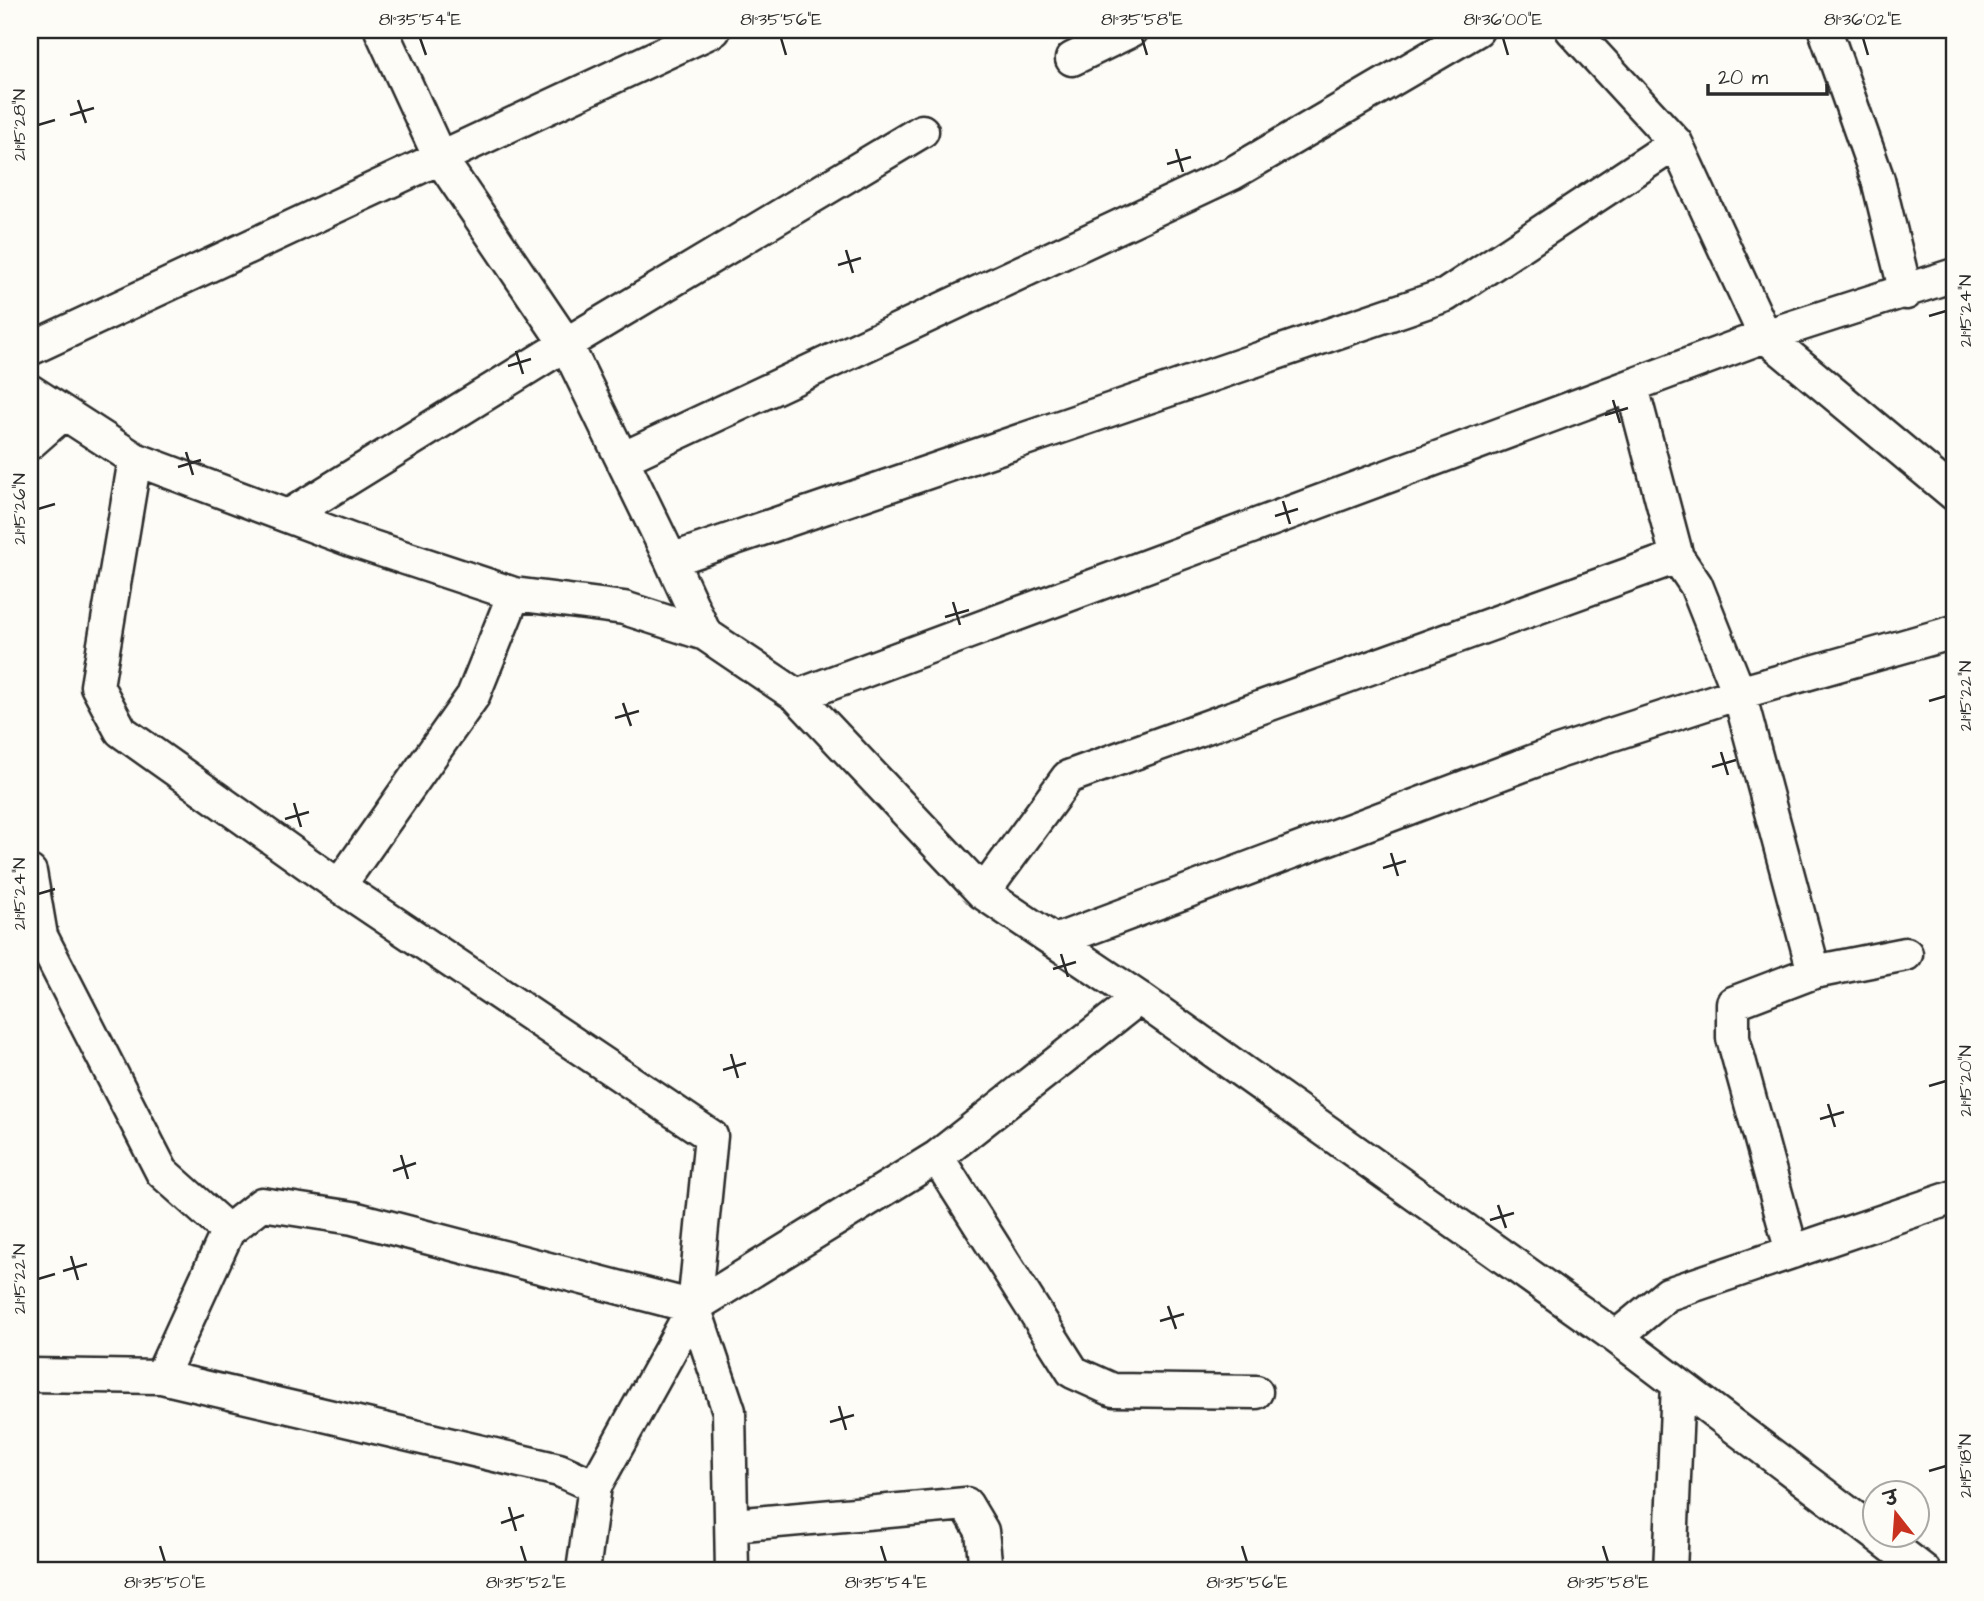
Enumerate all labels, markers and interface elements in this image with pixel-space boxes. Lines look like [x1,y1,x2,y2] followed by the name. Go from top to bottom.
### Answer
[379,7,462,32] text: 81°35'54"E
[740,7,822,32] text: 81°35'56"E
[1101,7,1183,32] text: 81°35'58"E
[1464,7,1543,32] text: 81°36'00"E
[1824,7,1902,32] text: 81°36'02"E
[1708,52,1826,96] scale bar
[1718,63,1769,92] text: 20 m
[7,89,32,161] text: 21°15'28"N
[1953,275,1978,347] text: 21°15'24"N
[7,473,32,545] text: 21°15'26"N
[1953,661,1978,731] text: 21°15'22"N
[7,858,32,930] text: 21°15'24"N
[1953,1045,1978,1117] text: 21°15'20"N
[7,1244,32,1314] text: 21°15'22"N
[1953,1434,1978,1498] text: 21°15'18"N
[1862,1478,1932,1548] north arrow
[1880,1484,1904,1515] text: उ
[124,1570,206,1595] text: 81°35'50"E
[486,1570,567,1595] text: 81°35'52"E
[845,1570,928,1595] text: 81°35'54"E
[1206,1570,1288,1595] text: 81°35'56"E
[1567,1570,1649,1595] text: 81°35'58"E

